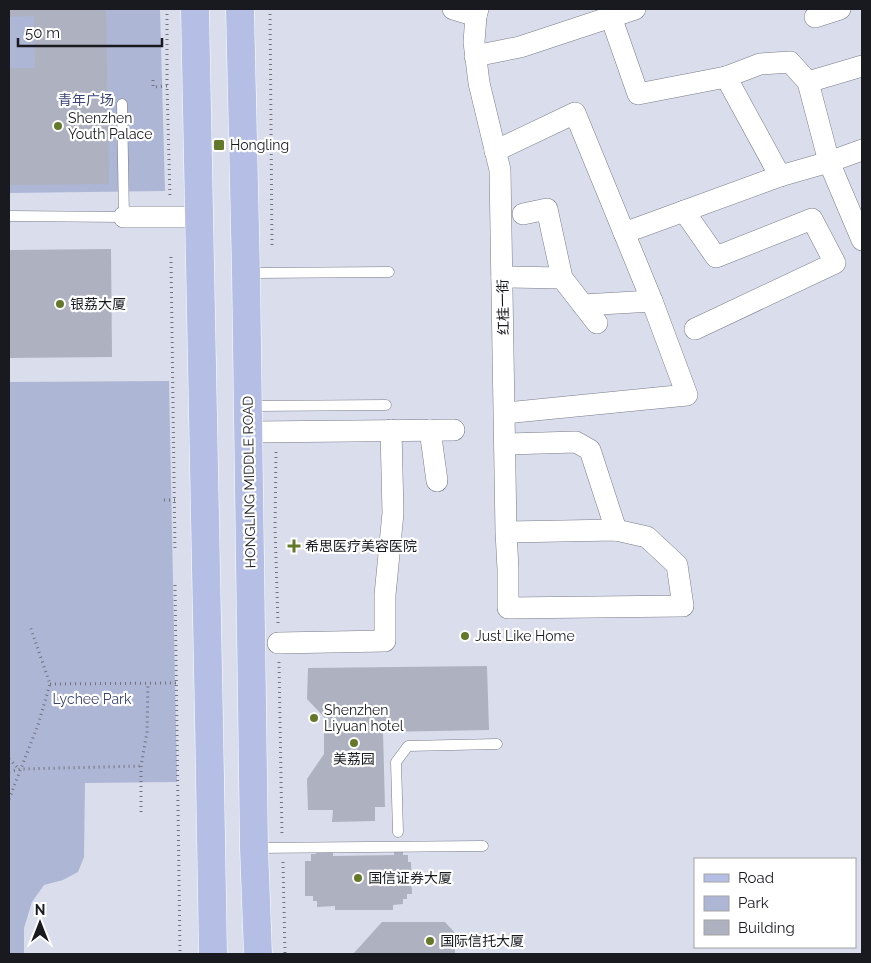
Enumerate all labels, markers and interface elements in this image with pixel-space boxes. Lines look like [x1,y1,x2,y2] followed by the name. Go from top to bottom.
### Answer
[18,15,161,47] scale bar
[25,24,60,42] text: 50 m
[58,92,114,108] park label: 青年广场
[68,110,152,142] place label: Shenzhen Youth Palace
[52,120,64,132] marker: Shenzhen Youth Palace
[230,137,289,153] place label: Hongling
[212,138,226,152] marker: Hongling
[495,279,511,335] street label: 红桂一街
[70,296,126,312] place label: 银荔大厦
[54,298,66,310] marker: 银荔大厦
[239,396,259,568] street label: HONGLING MIDDLE ROAD
[305,538,417,554] place label: 希思医疗美容医院
[287,539,301,553] marker: 希思医疗美容医院
[475,628,575,644] place label: Just Like Home
[459,630,471,642] marker: Just Like Home
[53,691,132,707] park label: Lychee Park
[324,702,404,734] place label: Shenzhen Liyuan hotel
[308,712,320,724] marker: Shenzhen Liyuan hotel
[348,737,360,749] marker: 美荔园
[333,751,375,767] place label: 美荔园
[694,858,856,948] legend
[738,869,774,887] text: Road
[368,870,452,886] place label: 国信证券大厦
[352,872,364,884] marker: 国信证券大厦
[738,894,769,912] text: Park
[15,898,65,948] north arrow
[35,902,45,918] text: N
[738,919,795,937] text: Building
[440,933,524,949] place label: 国际信托大厦
[424,935,436,947] marker: 国际信托大厦

